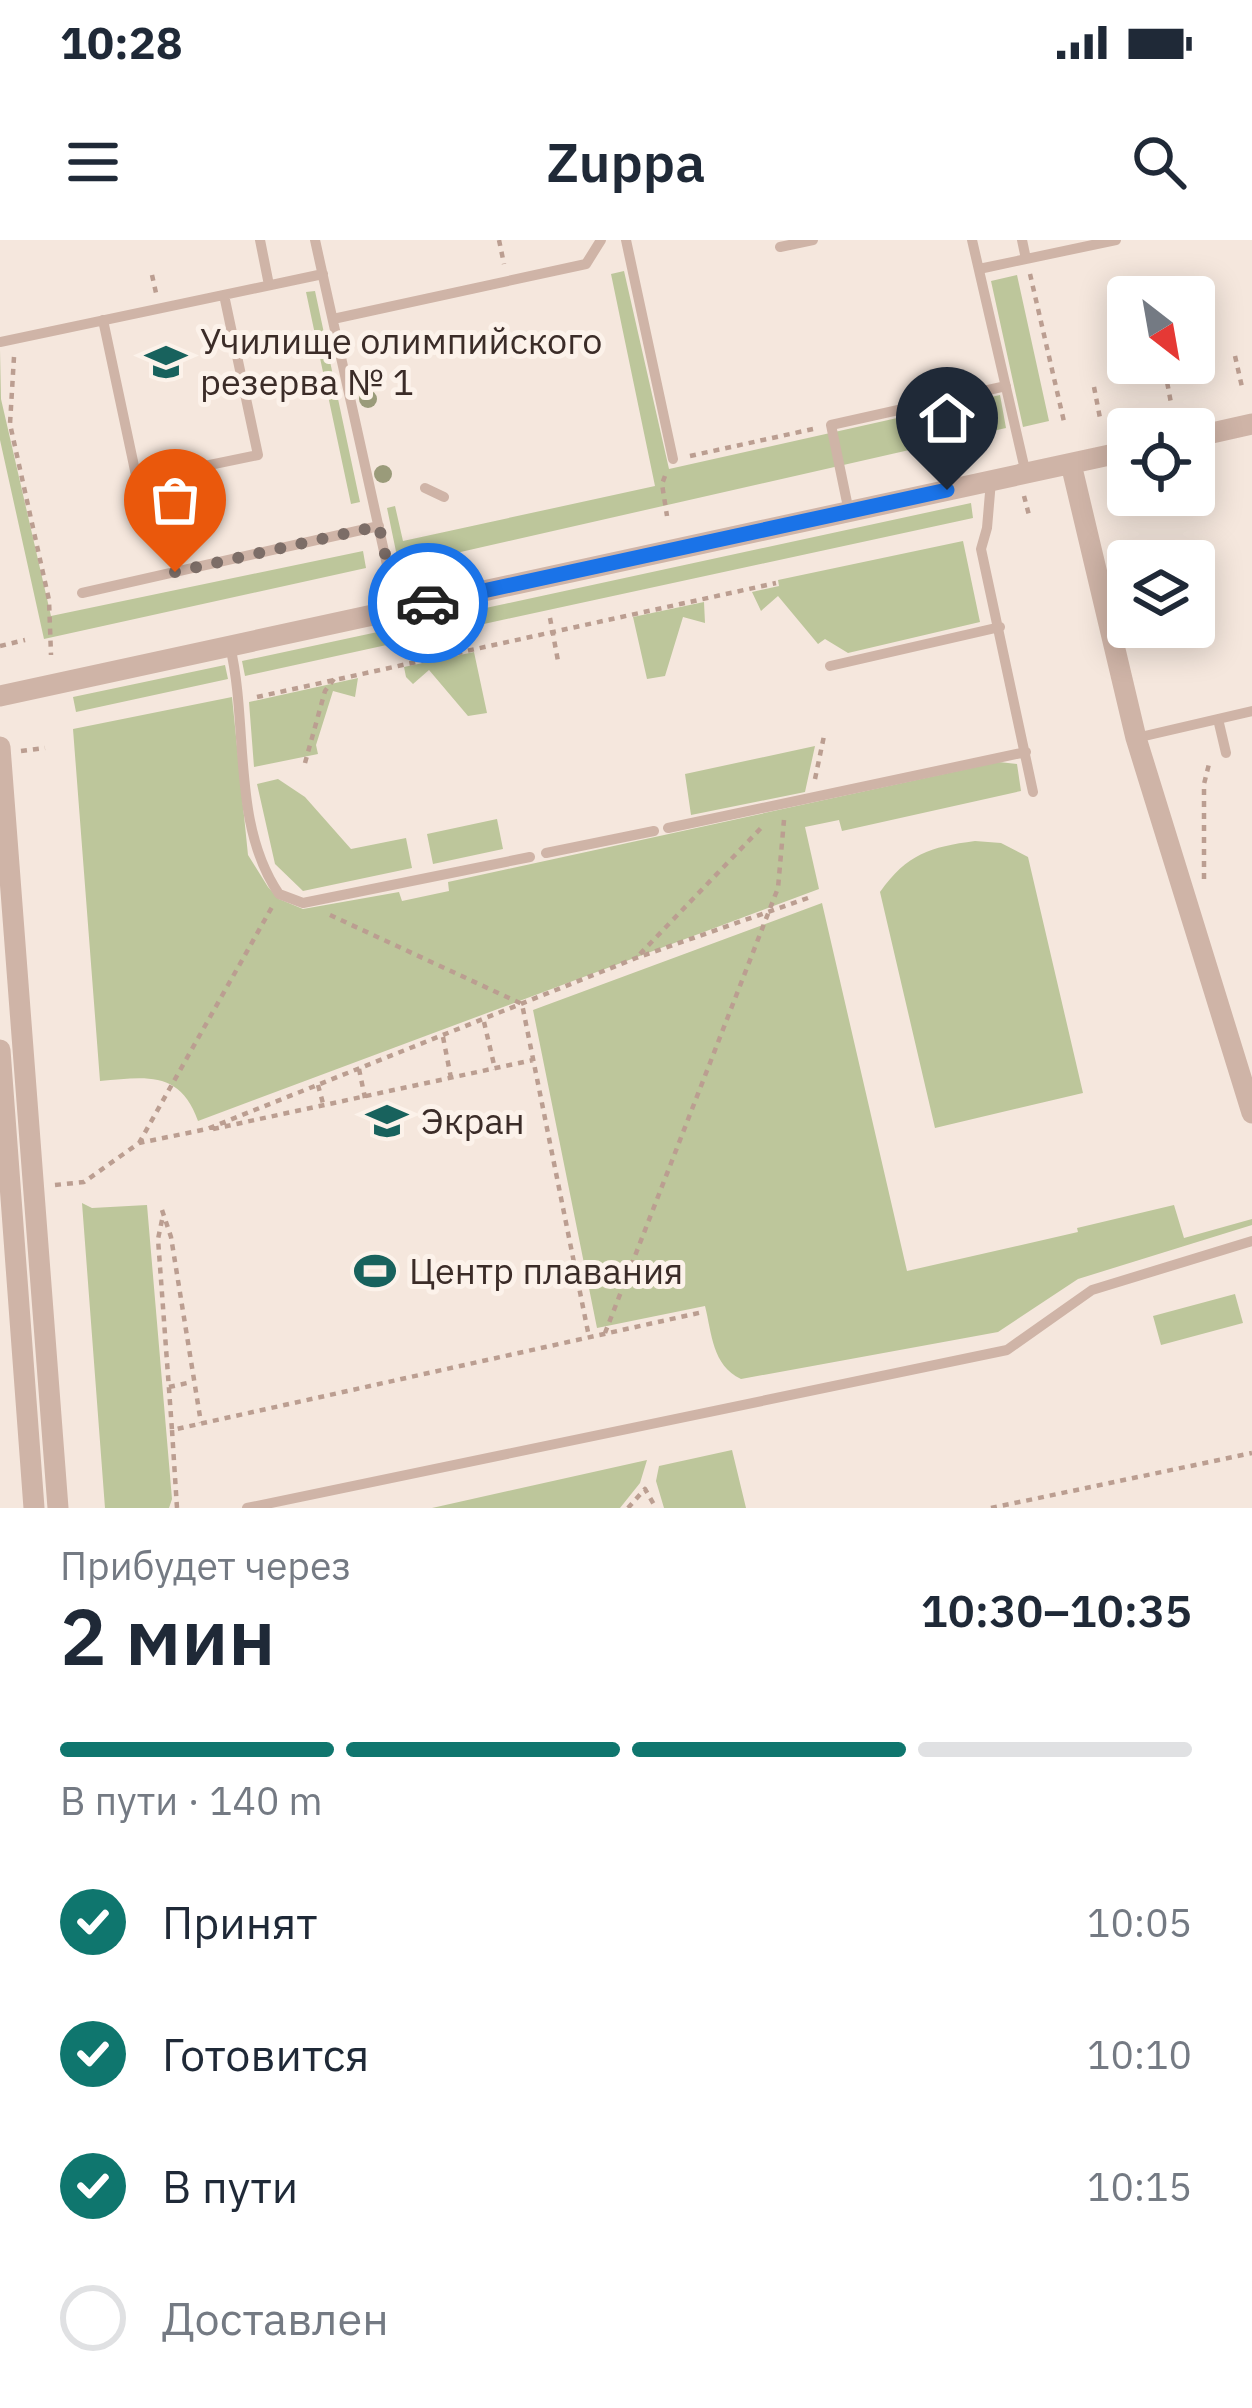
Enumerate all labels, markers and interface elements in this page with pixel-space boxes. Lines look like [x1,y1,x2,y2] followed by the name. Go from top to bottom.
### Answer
[60,13,183,71] text: 10:28
[547,127,705,197] text: Zuppa
[60,129,126,195] icon: menu
[1126,129,1192,195] icon: search
[1107,276,1215,384] north arrow
[1107,276,1215,648] map controls
[200,317,602,405] place label: Училище олимпийского резерва № 1
[143,339,189,385] school or university icon: Училище олимпийского резерва № 1
[896,367,998,490] pin
[914,385,980,451] icon: home
[1107,408,1215,516] button: locate
[124,449,226,572] pin
[142,467,208,533] icon: bag
[1107,540,1215,648] button: layers
[368,543,488,663] courier
[395,570,461,636] icon: car
[421,1097,525,1144] place label: Экран
[364,1098,410,1144] school or university icon: Экран
[409,1247,683,1294] place label: Центр плавания
[352,1248,398,1294] sports icon: Центр плавания
[60,1540,351,1591] text: Прибудет через
[921,1581,1192,1639] text: 10:30–10:35
[60,1585,276,1686] text: 2 мин
[60,1775,323,1826] text: В пути · 140 m
[60,1889,126,1955] icon: check
[162,1893,318,1951] text: Принят
[1087,1897,1192,1948] text: 10:05
[60,2021,126,2087] icon: check
[162,2025,369,2083] text: Готовится
[1087,2029,1192,2080] text: 10:10
[60,2153,126,2219] icon: check
[162,2157,298,2215] text: В пути
[1087,2161,1192,2212] text: 10:15
[162,2289,389,2347] text: Доставлен

